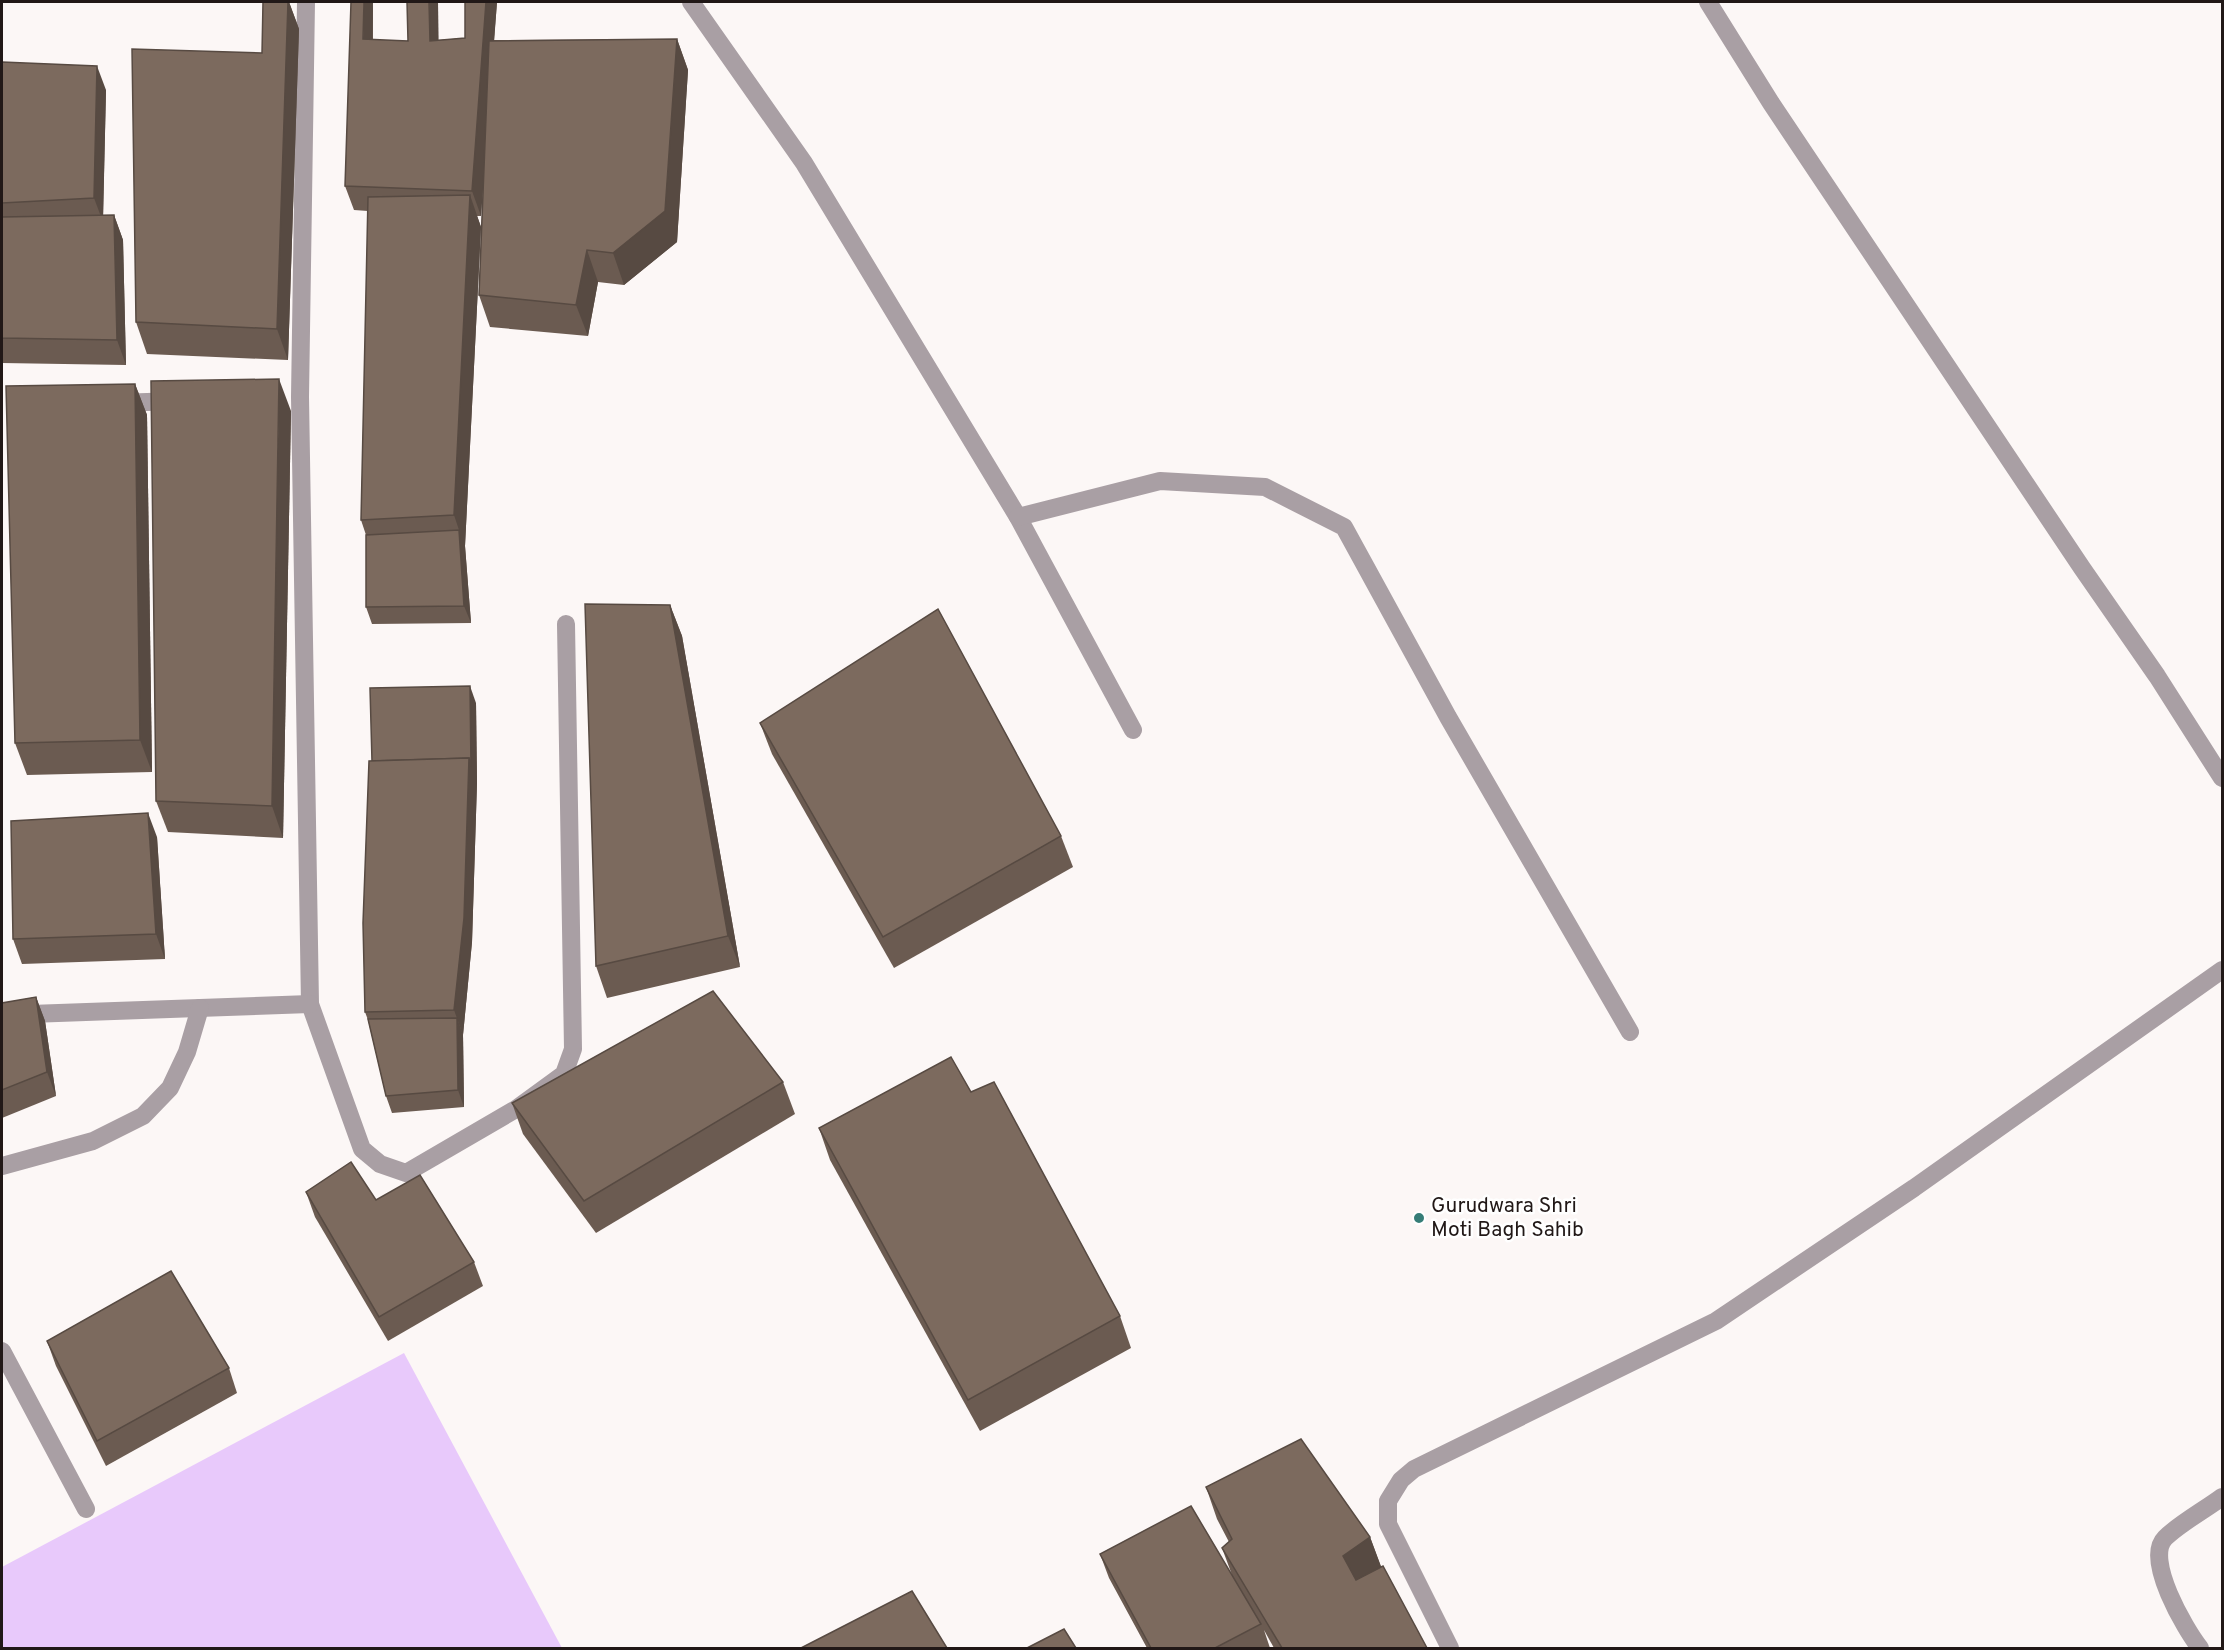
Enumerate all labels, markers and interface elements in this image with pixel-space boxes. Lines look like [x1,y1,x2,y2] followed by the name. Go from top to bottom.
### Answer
[1431,1193,1584,1244] place label: Gurudwara Shri Moti Bagh Sahib
[1412,1211,1426,1225] marker: Gurudwara Shri Moti Bagh Sahib

